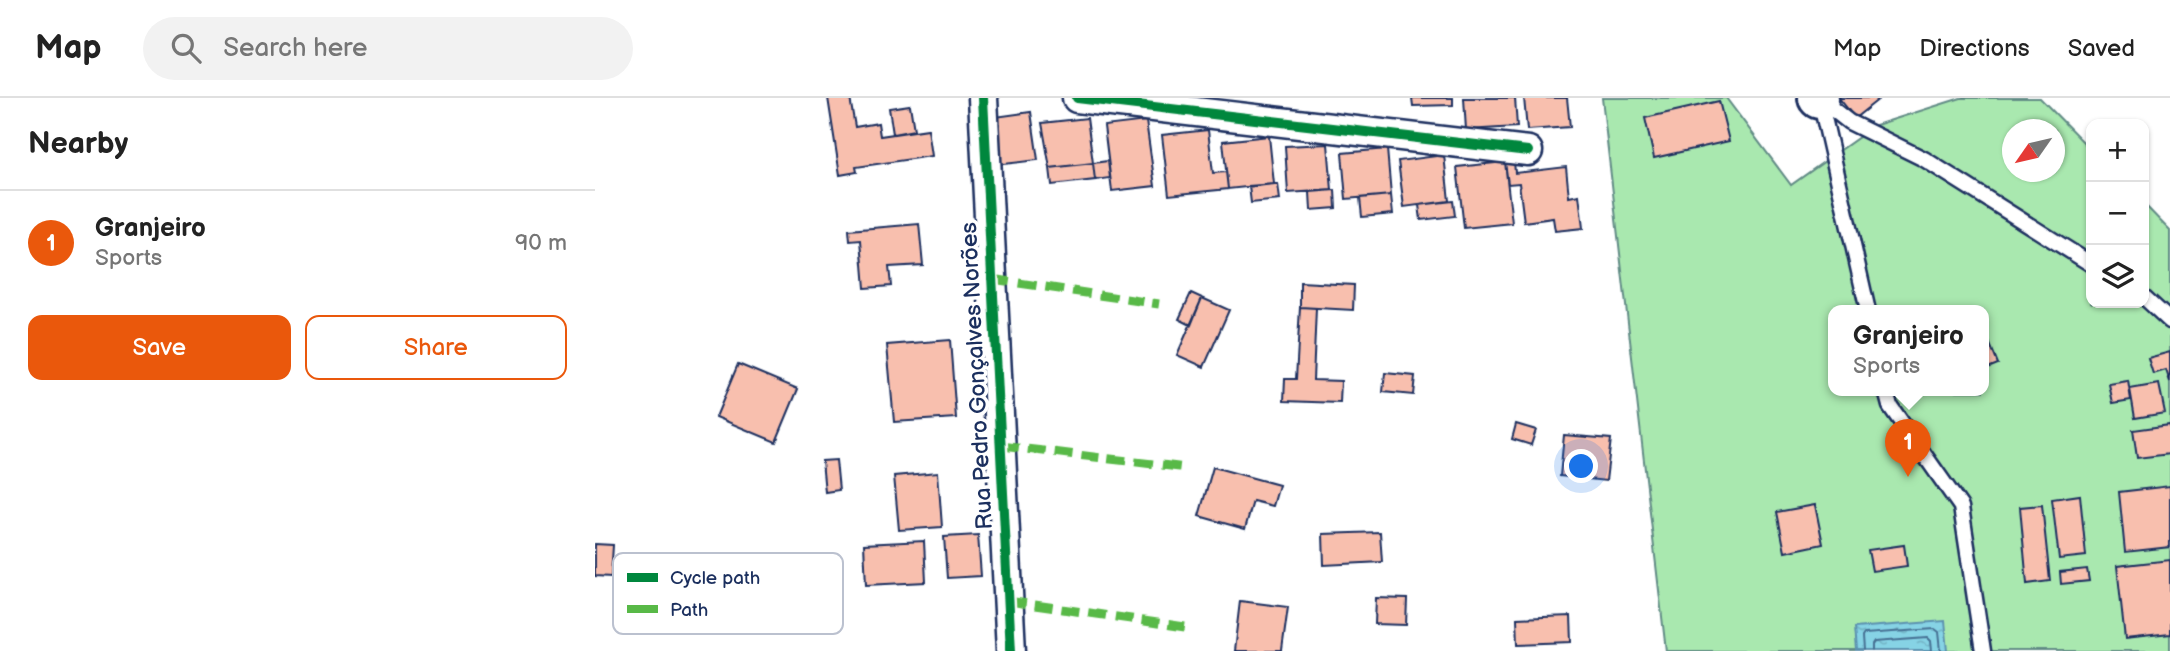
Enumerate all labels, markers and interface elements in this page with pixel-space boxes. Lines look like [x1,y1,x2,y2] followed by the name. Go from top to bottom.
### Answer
[143,17,633,80] search box
[35,28,101,68] text: Map
[167,29,205,67] icon: search
[223,33,367,64] text: Search here
[1833,34,1881,63] text: Map
[1919,34,2030,63] text: Directions
[2068,34,2135,63] text: Saved
[2002,119,2065,182] north arrow
[2086,119,2149,308] map controls
[2086,119,2149,182] button: +
[28,126,128,162] text: Nearby
[2086,182,2149,245] button: −
[95,213,206,244] text: Granjeiro
[955,221,999,530] street label: Rua Pedro Gonçalves Norões
[46,229,56,257] text: 1
[515,229,567,257] text: 90 m
[95,244,162,272] text: Sports
[2086,245,2149,308] button: layers
[1828,305,1989,396] popup
[28,315,291,380] button: Save
[305,315,567,380] button: Share
[1853,321,1964,352] text: Granjeiro
[1853,352,1920,380] text: Sports
[1885,419,1931,477] pin: 1
[1564,449,1598,483] your location
[613,553,843,634] legend
[670,567,760,590] text: Cycle path
[670,599,708,622] text: Path

